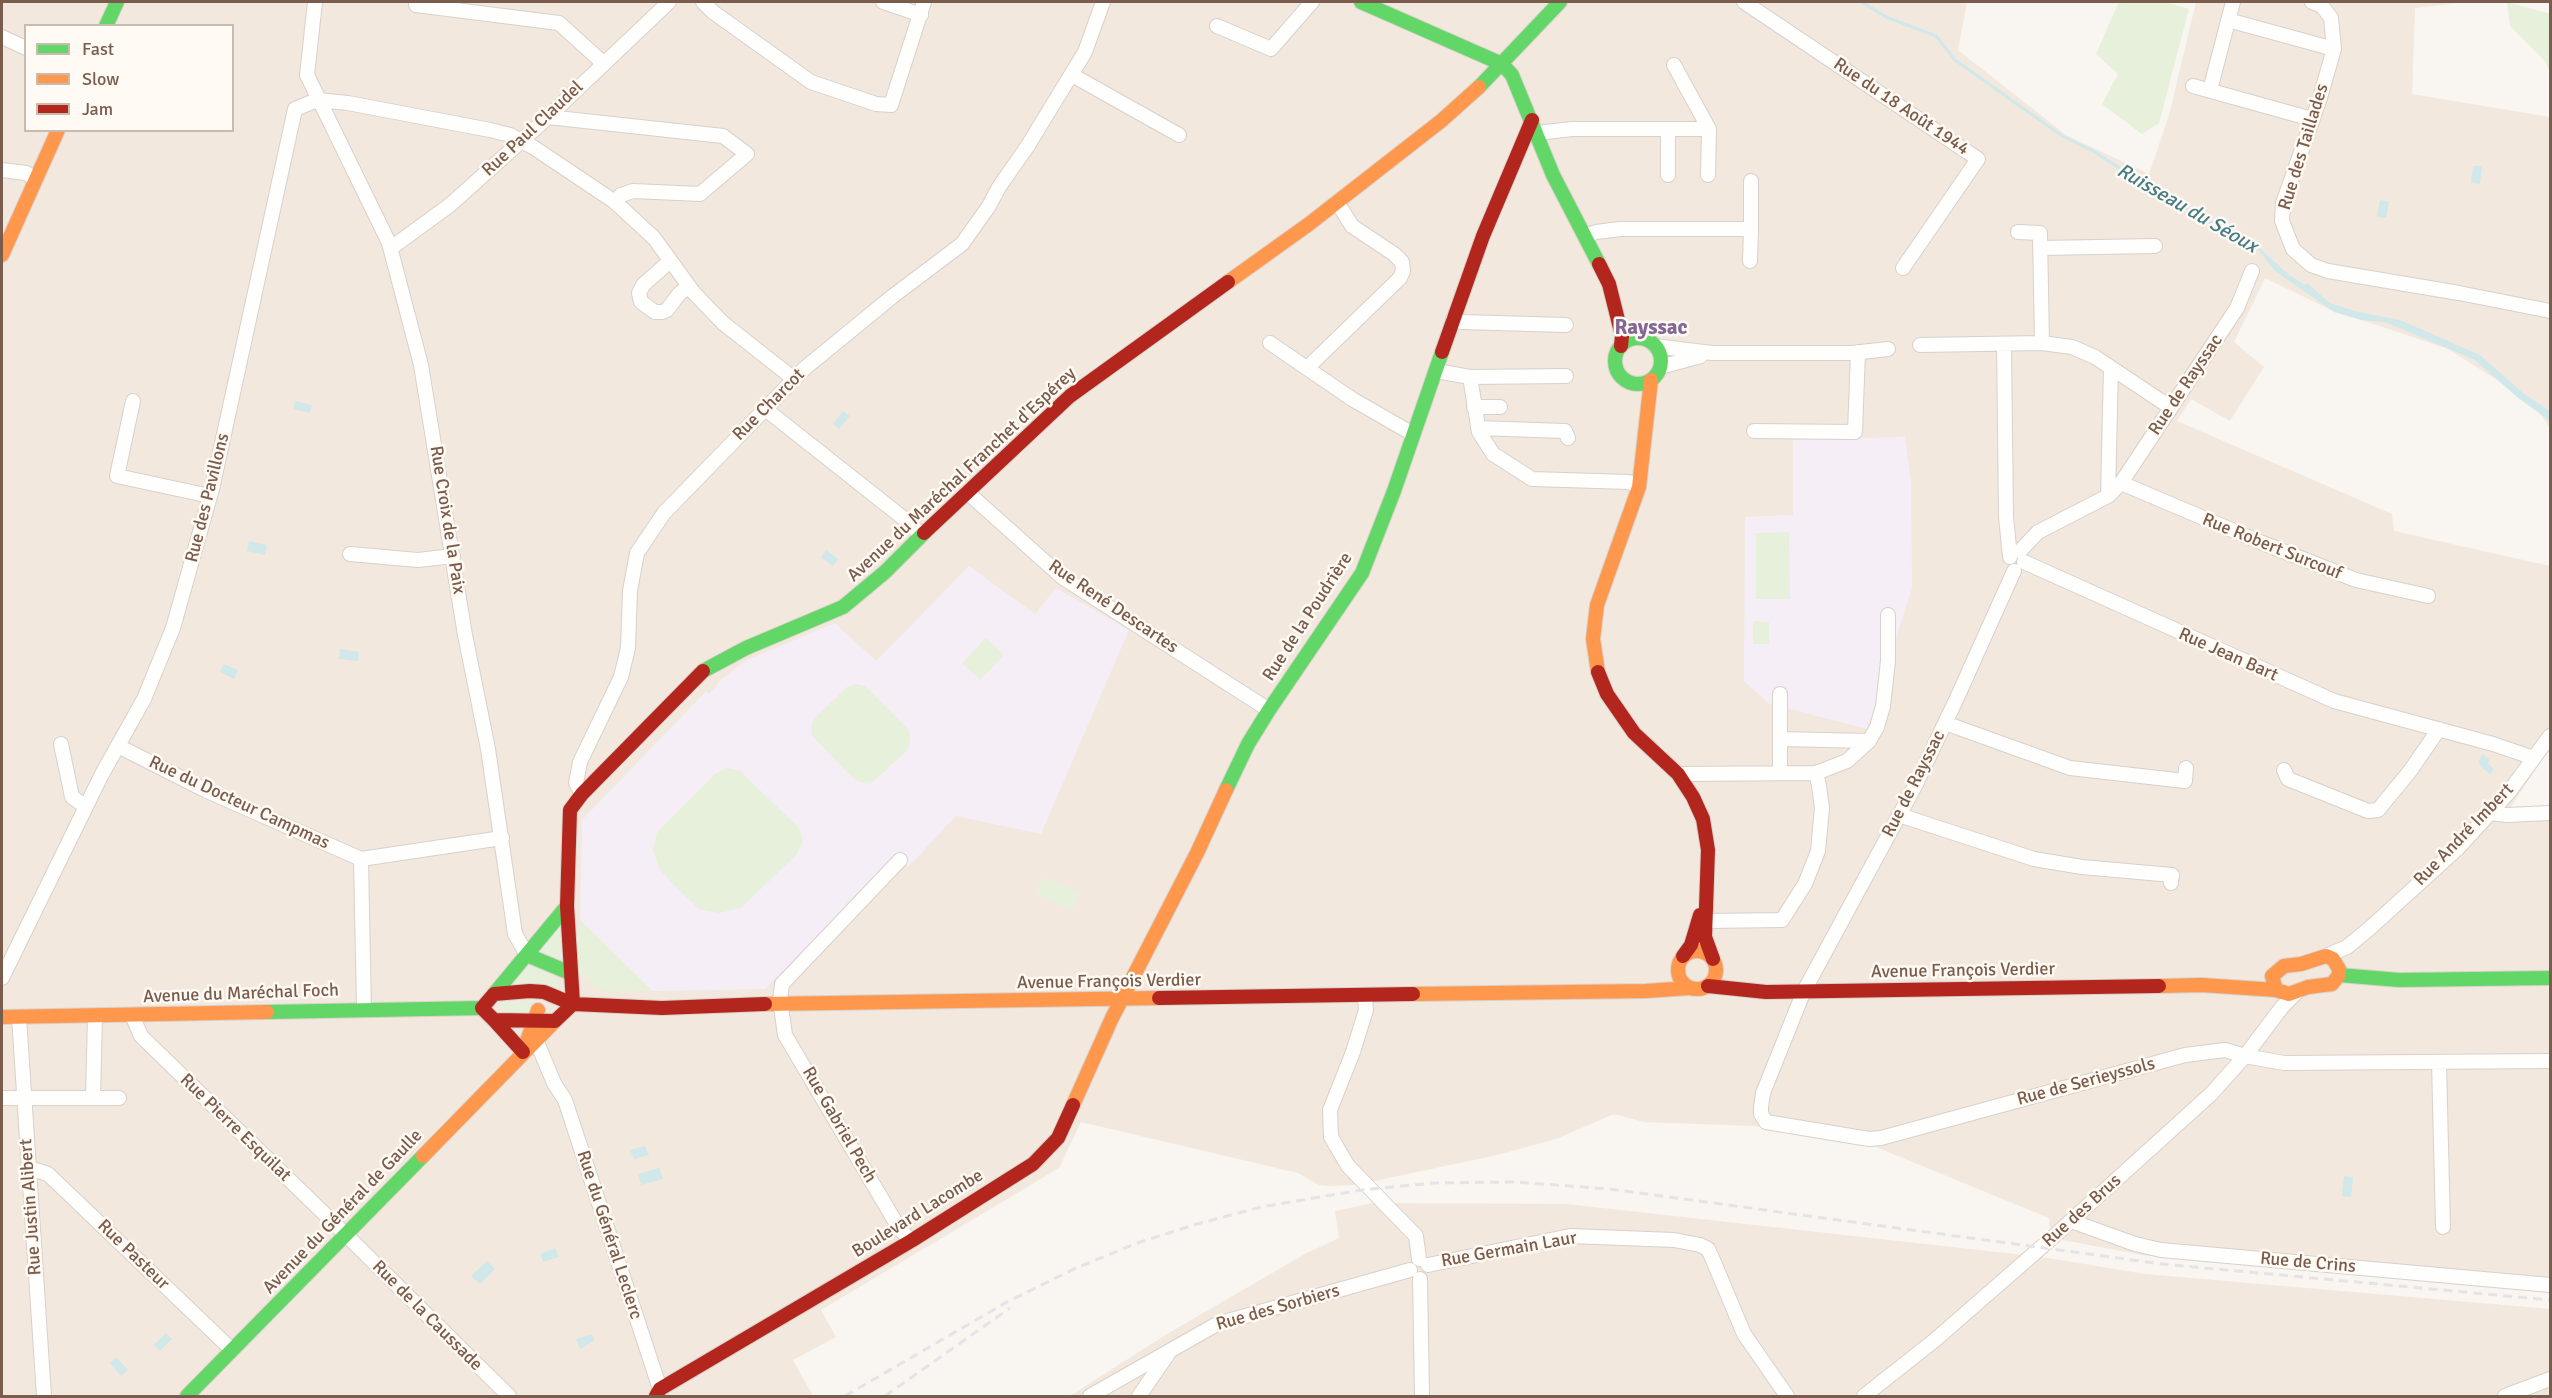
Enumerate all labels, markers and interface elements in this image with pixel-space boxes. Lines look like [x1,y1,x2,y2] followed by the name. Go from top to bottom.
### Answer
[24,24,234,132] legend
[82,38,114,60] text: Fast
[1829,54,1973,160] street label: Rue du 18 Août 1944
[82,68,119,90] text: Slow
[478,77,588,181] street label: Rue Paul Claudel
[2275,81,2333,213] street label: Rue des Taillades
[82,98,113,120] text: Jam
[2112,159,2262,259] water label: Ruisseau du Séoux
[1615,315,1687,341] district label: Rayssac
[2144,330,2228,440] street label: Rue de Rayssac
[843,363,1081,587] street label: Avenue du Maréchal Franchet d'Espérey
[728,364,810,446] street label: Rue Charcot
[182,431,234,565] street label: Rue des Pavillons
[425,444,469,596] street label: Rue Croix de la Paix
[2199,509,2345,585] street label: Rue Robert Surcouf
[1258,549,1358,685] street label: Rue de la Poudrière
[1044,556,1182,658] street label: Rue René Descartes
[2175,623,2281,687] street label: Rue Jean Bart
[1878,727,1950,841] street label: Rue de Rayssac
[145,752,333,854] street label: Rue du Docteur Campmas
[2410,779,2518,891] street label: Rue André Imbert
[1871,959,2055,983] street label: Avenue François Verdier
[1017,970,1201,994] street label: Avenue François Verdier
[143,980,339,1008] street label: Avenue du Maréchal Foch
[2015,1053,2157,1111] street label: Rue de Serieyssols
[797,1063,881,1187] street label: Rue Gabriel Pech
[175,1070,295,1186] street label: Rue Pierre Esquilat
[259,1125,427,1299] street label: Avenue du Général de Gaulle
[15,1138,47,1276] street label: Rue Justin Alibert
[572,1148,646,1322] street label: Rue du Général Leclerc
[849,1165,987,1263] street label: Boulevard Lacombe
[2038,1170,2126,1252] street label: Rue des Brus
[93,1215,173,1295] street label: Rue Pasteur
[1439,1227,1579,1273] street label: Rue Germain Laur
[2259,1248,2357,1278] street label: Rue de Crins
[367,1256,487,1376] street label: Rue de la Caussade
[1214,1280,1342,1336] street label: Rue des Sorbiers

